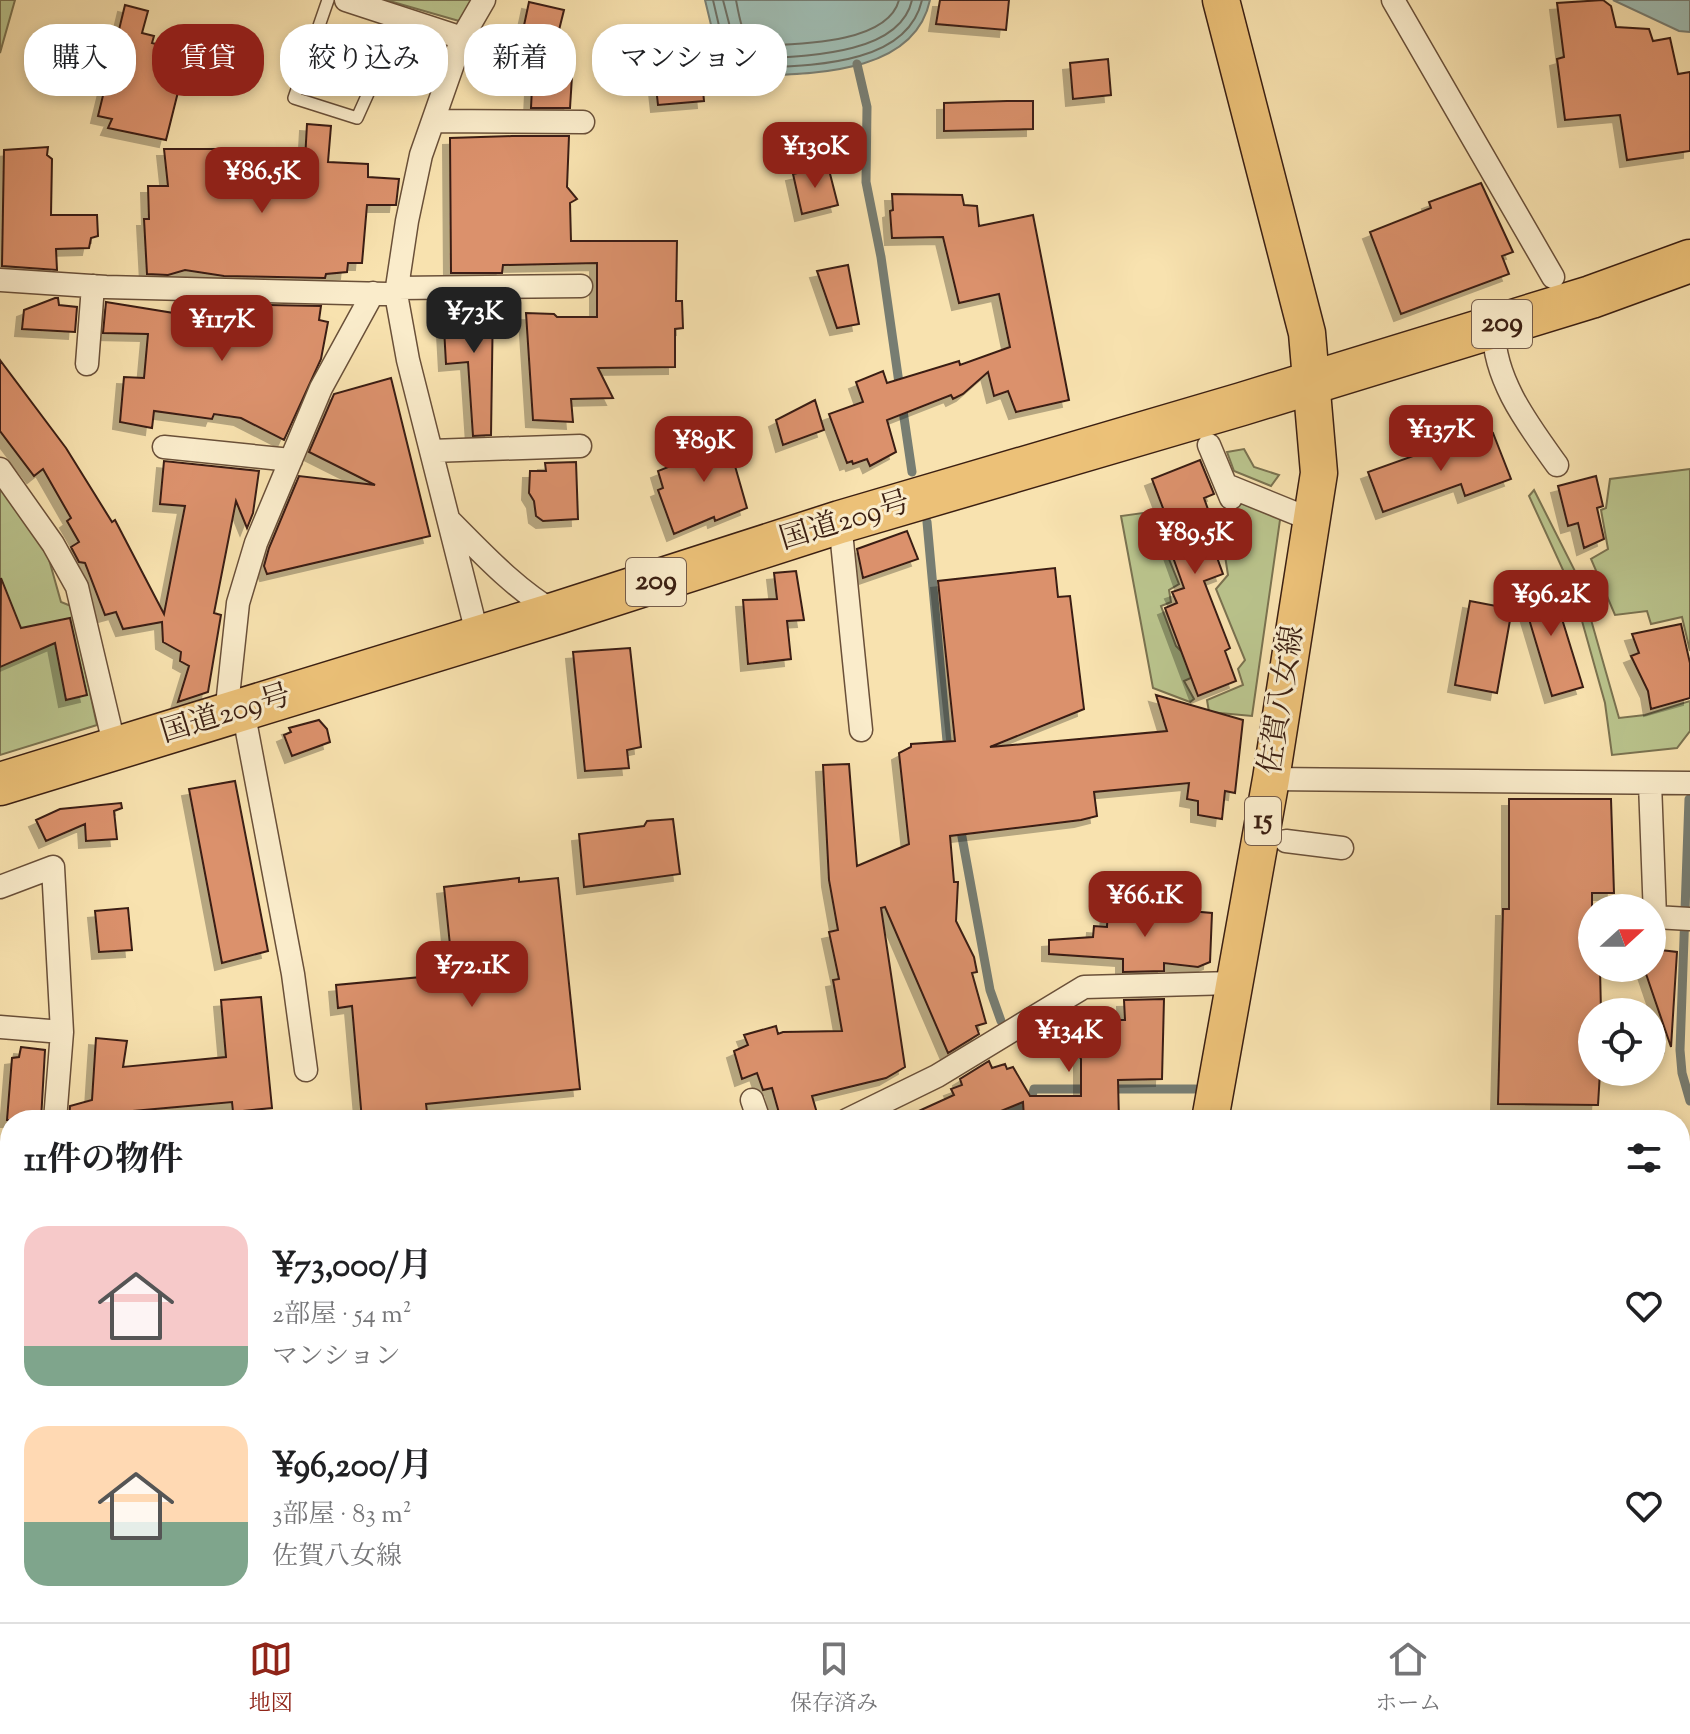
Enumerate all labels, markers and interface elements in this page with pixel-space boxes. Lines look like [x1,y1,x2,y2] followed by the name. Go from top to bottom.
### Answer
[24,24,136,96] chip: 購入
[152,24,264,96] chip: 賃貸
[280,24,448,96] chip: 絞り込み
[464,24,576,96] chip: 新着
[592,24,787,96] chip: マンション
[759,122,871,190] pin: ¥130K
[781,129,849,166] text: ¥130K
[197,147,327,215] pin: ¥86.5K
[223,154,301,191] text: ¥86.5K
[427,287,521,355] pin: ¥73K
[444,294,504,331] text: ¥73K
[166,295,278,363] pin: ¥117K
[1472,300,1532,348] road number: 209
[189,302,255,339] text: ¥117K
[1385,405,1497,473] pin: ¥137K
[1407,412,1475,449] text: ¥137K
[657,416,751,484] pin: ¥89K
[673,423,735,460] text: ¥89K
[774,482,916,562] street label: 国道209号
[1130,508,1260,576] pin: ¥89.5K
[1156,515,1234,552] text: ¥89.5K
[626,558,686,606] road number: 209
[1486,570,1616,638] pin: ¥96.2K
[1511,577,1591,614] text: ¥96.2K
[1250,623,1316,777] street label: 佐賀八女線
[155,675,297,755] street label: 国道209号
[1245,797,1281,845] road number: 15
[1080,871,1210,939] pin: ¥66.1K
[1107,878,1183,915] text: ¥66.1K
[1578,894,1666,982] north arrow
[1578,894,1666,1086] map controls
[407,941,537,1009] pin: ¥72.1K
[434,948,510,985] text: ¥72.1K
[1578,998,1666,1086] button: locate
[1013,1006,1125,1074] pin: ¥134K
[1035,1013,1103,1050] text: ¥134K
[1622,1136,1666,1180] icon: filters
[24,1137,183,1186] text: 11件の物件
[272,1243,433,1292] text: ¥73,000/月
[88,1258,184,1354] icon: home
[1622,1284,1666,1328] icon: heart
[272,1297,412,1334] text: 2部屋 · 54 m²
[272,1339,401,1376] text: マンション
[272,1443,433,1492] text: ¥96,200/月
[88,1458,184,1554] icon: home
[1622,1484,1666,1528] icon: heart
[272,1497,411,1534] text: 3部屋 · 83 m²
[272,1539,402,1576] text: 佐賀八女線
[249,1637,293,1721] tab: 地図
[790,1637,878,1721] tab: 保存済み
[1375,1637,1441,1721] tab: ホーム

